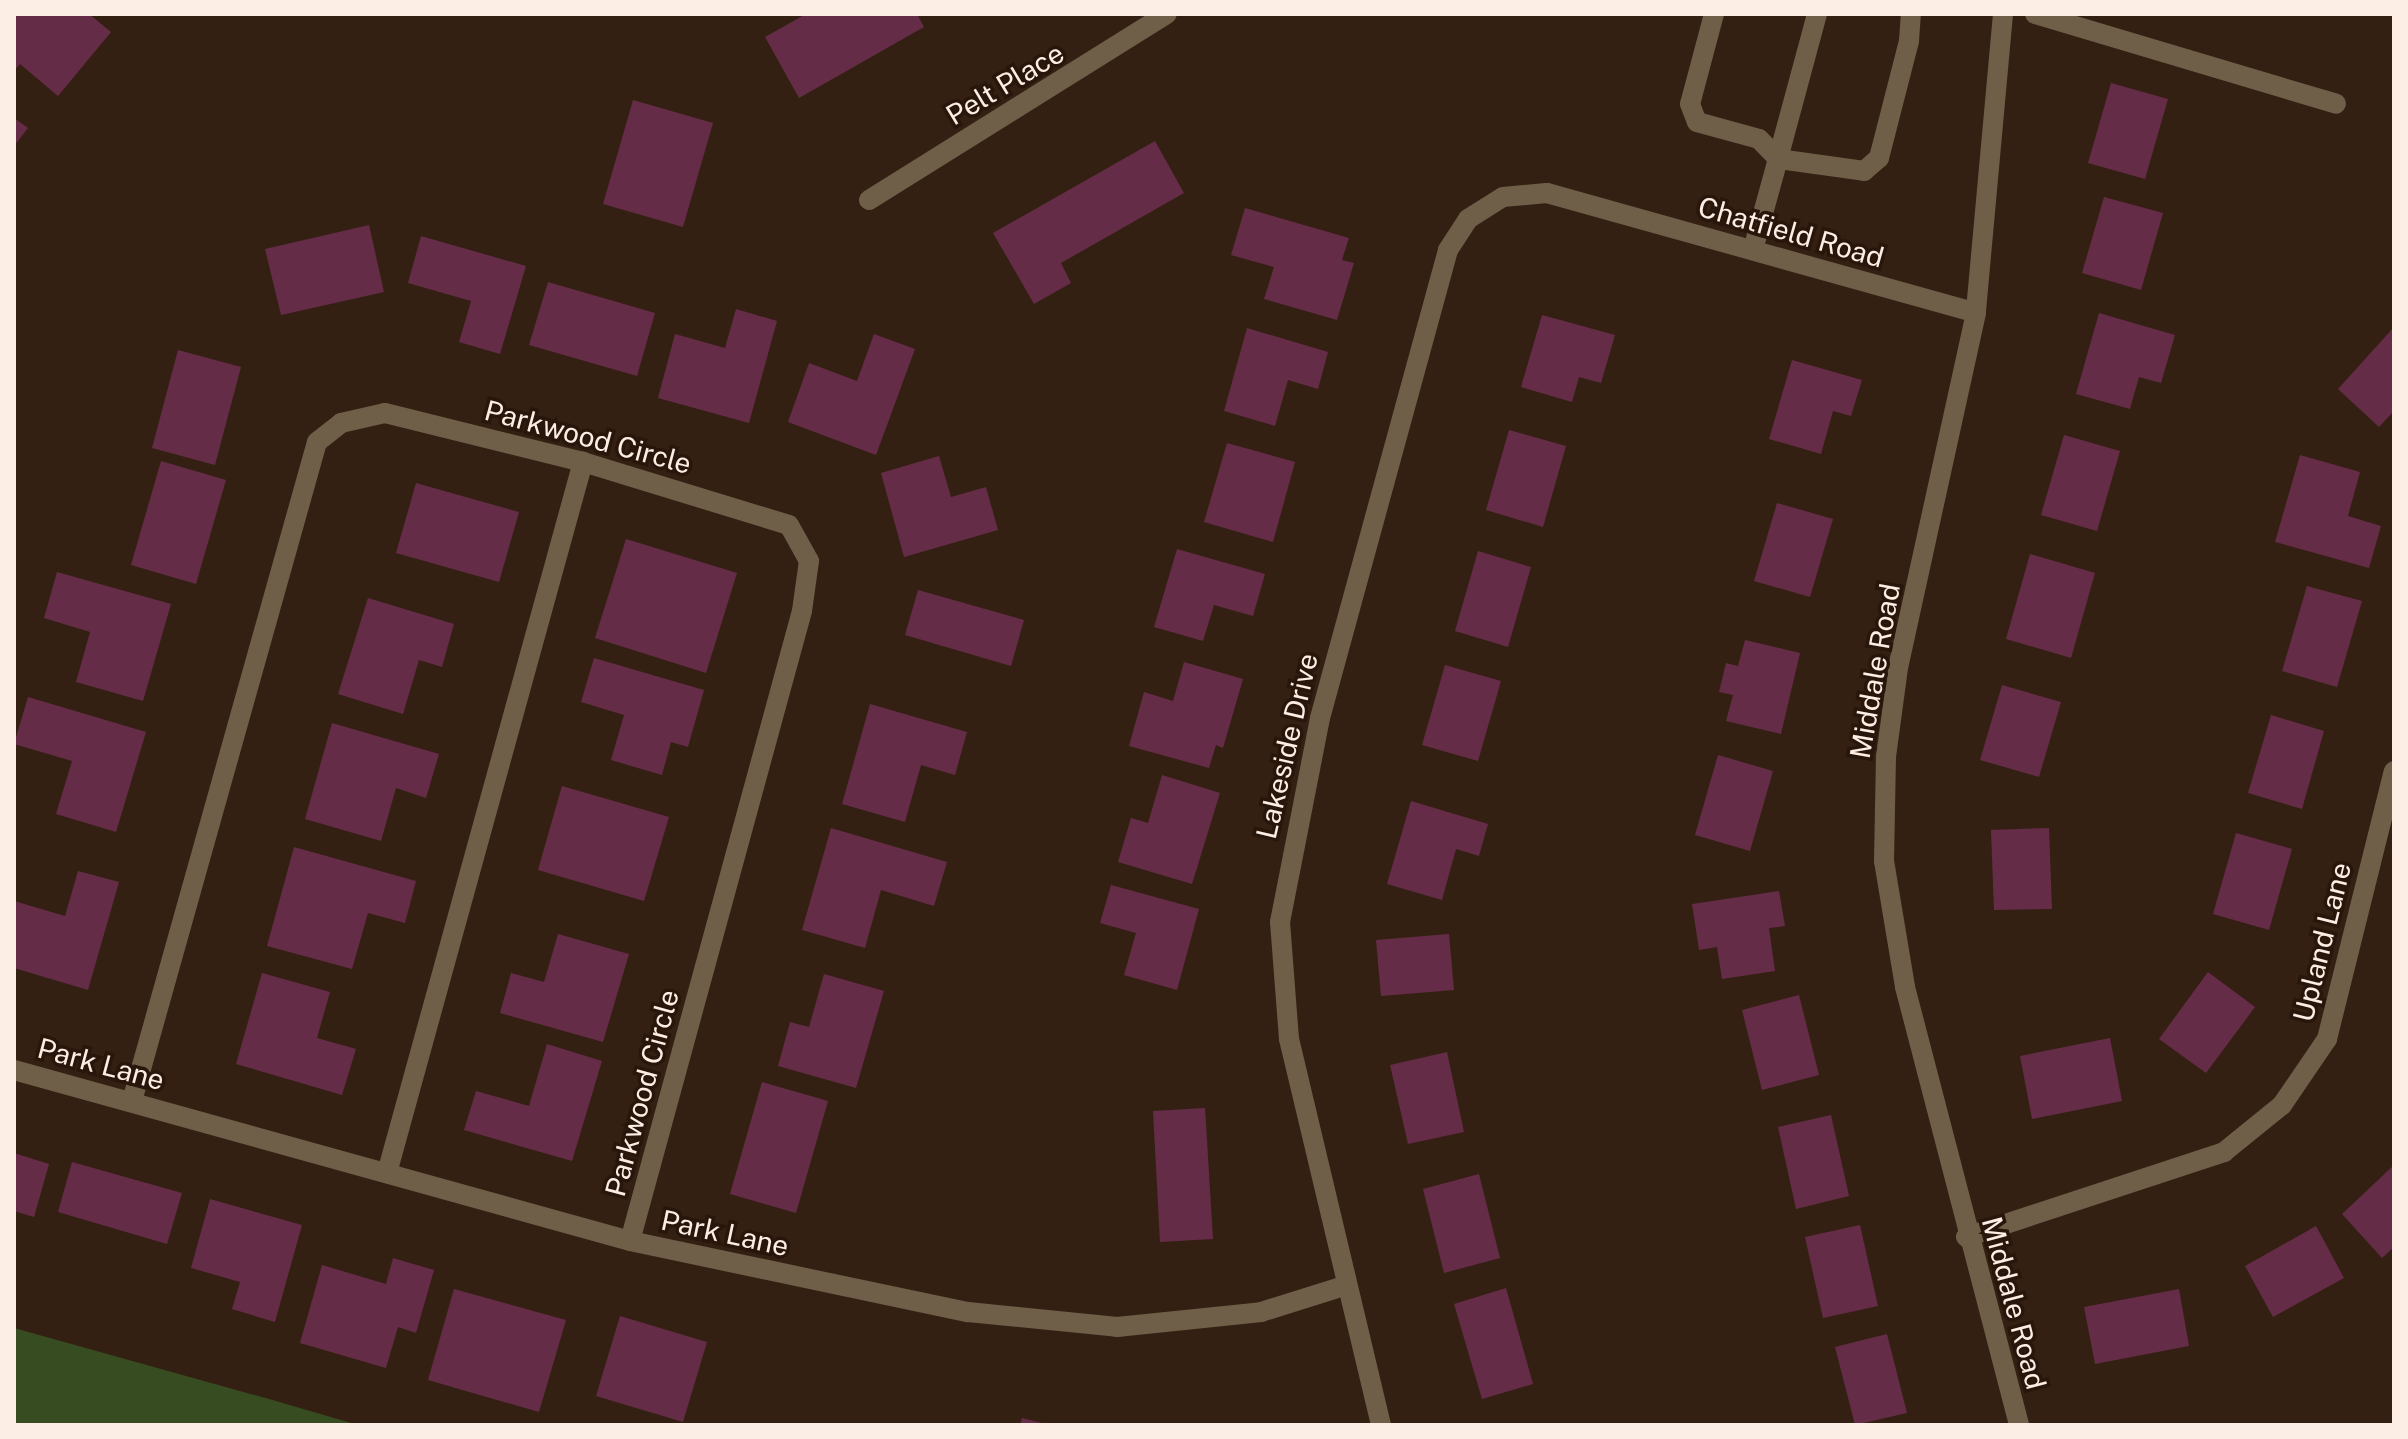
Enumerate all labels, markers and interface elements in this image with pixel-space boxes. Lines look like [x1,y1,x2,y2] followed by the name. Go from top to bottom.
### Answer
[940,36,1070,132] street label: Pelt Place
[1694,189,1888,275] street label: Chatfield Road
[481,393,695,481] street label: Parkwood Circle
[1843,581,1907,761] street label: Middale Road
[1249,650,1325,842] street label: Lakeside Drive
[2286,859,2358,1025] street label: Upland Lane
[598,986,686,1200] street label: Parkwood Circle
[34,1031,168,1097] street label: Park Lane
[658,1203,792,1263] street label: Park Lane
[1975,1213,2053,1393] street label: Middale Road

